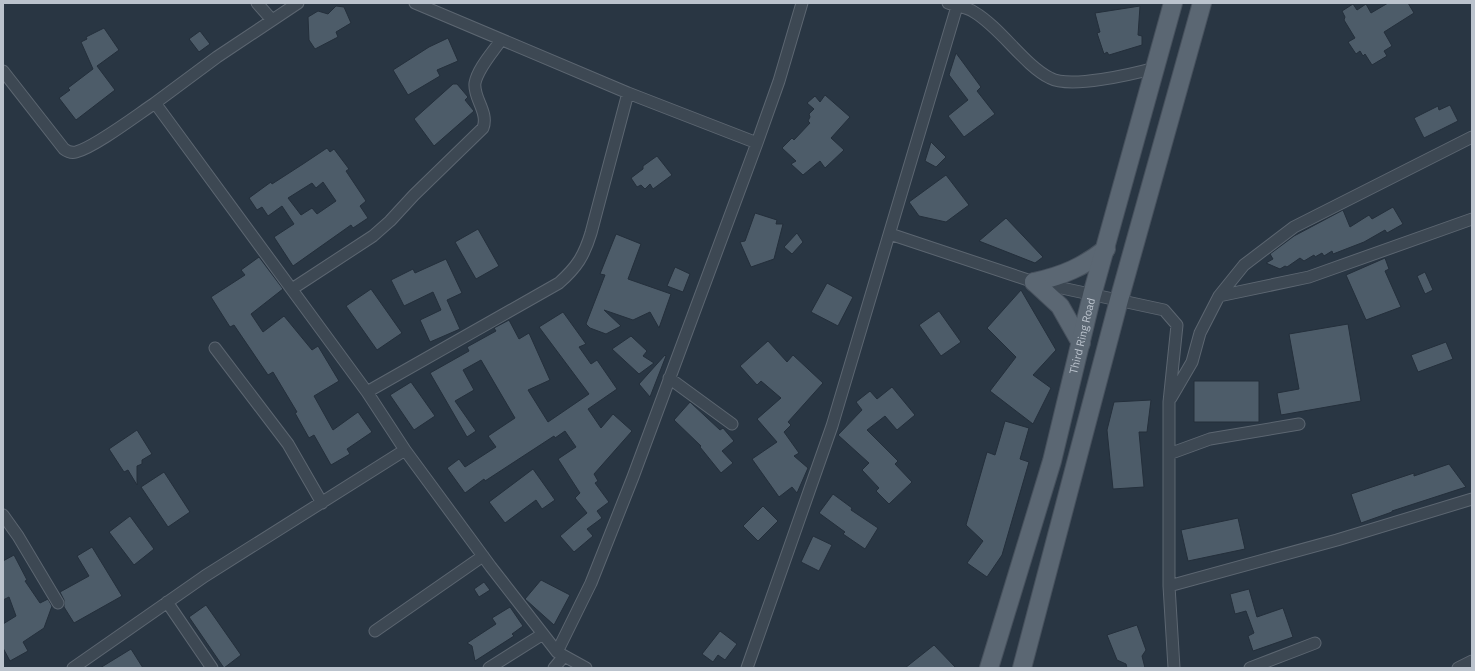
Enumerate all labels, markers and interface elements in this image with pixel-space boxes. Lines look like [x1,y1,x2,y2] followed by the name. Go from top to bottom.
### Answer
[1066,296,1098,376] street label: Third Ring Road

